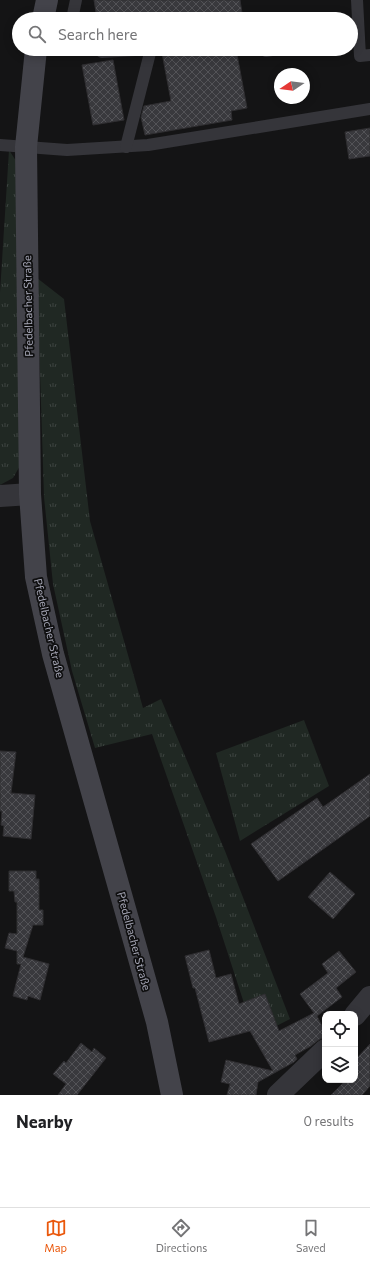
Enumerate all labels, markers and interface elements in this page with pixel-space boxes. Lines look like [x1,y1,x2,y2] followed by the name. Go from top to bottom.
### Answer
[12,12,358,56] search box
[26,23,48,45] icon: search
[58,25,137,43] text: Search here
[274,68,310,104] north arrow
[20,255,35,357] street label: Pfedelbacher Straße
[32,577,67,679] street label: Pfedelbacher Straße
[115,890,154,992] street label: Pfedelbacher Straße
[322,1011,358,1083] map controls
[322,1011,358,1047] button: locate
[322,1047,358,1083] button: layers
[16,1111,73,1132] text: Nearby
[303,1113,354,1129] text: 0 results
[44,1217,67,1254] tab: Map
[156,1217,207,1254] tab: Directions
[296,1217,326,1254] tab: Saved

